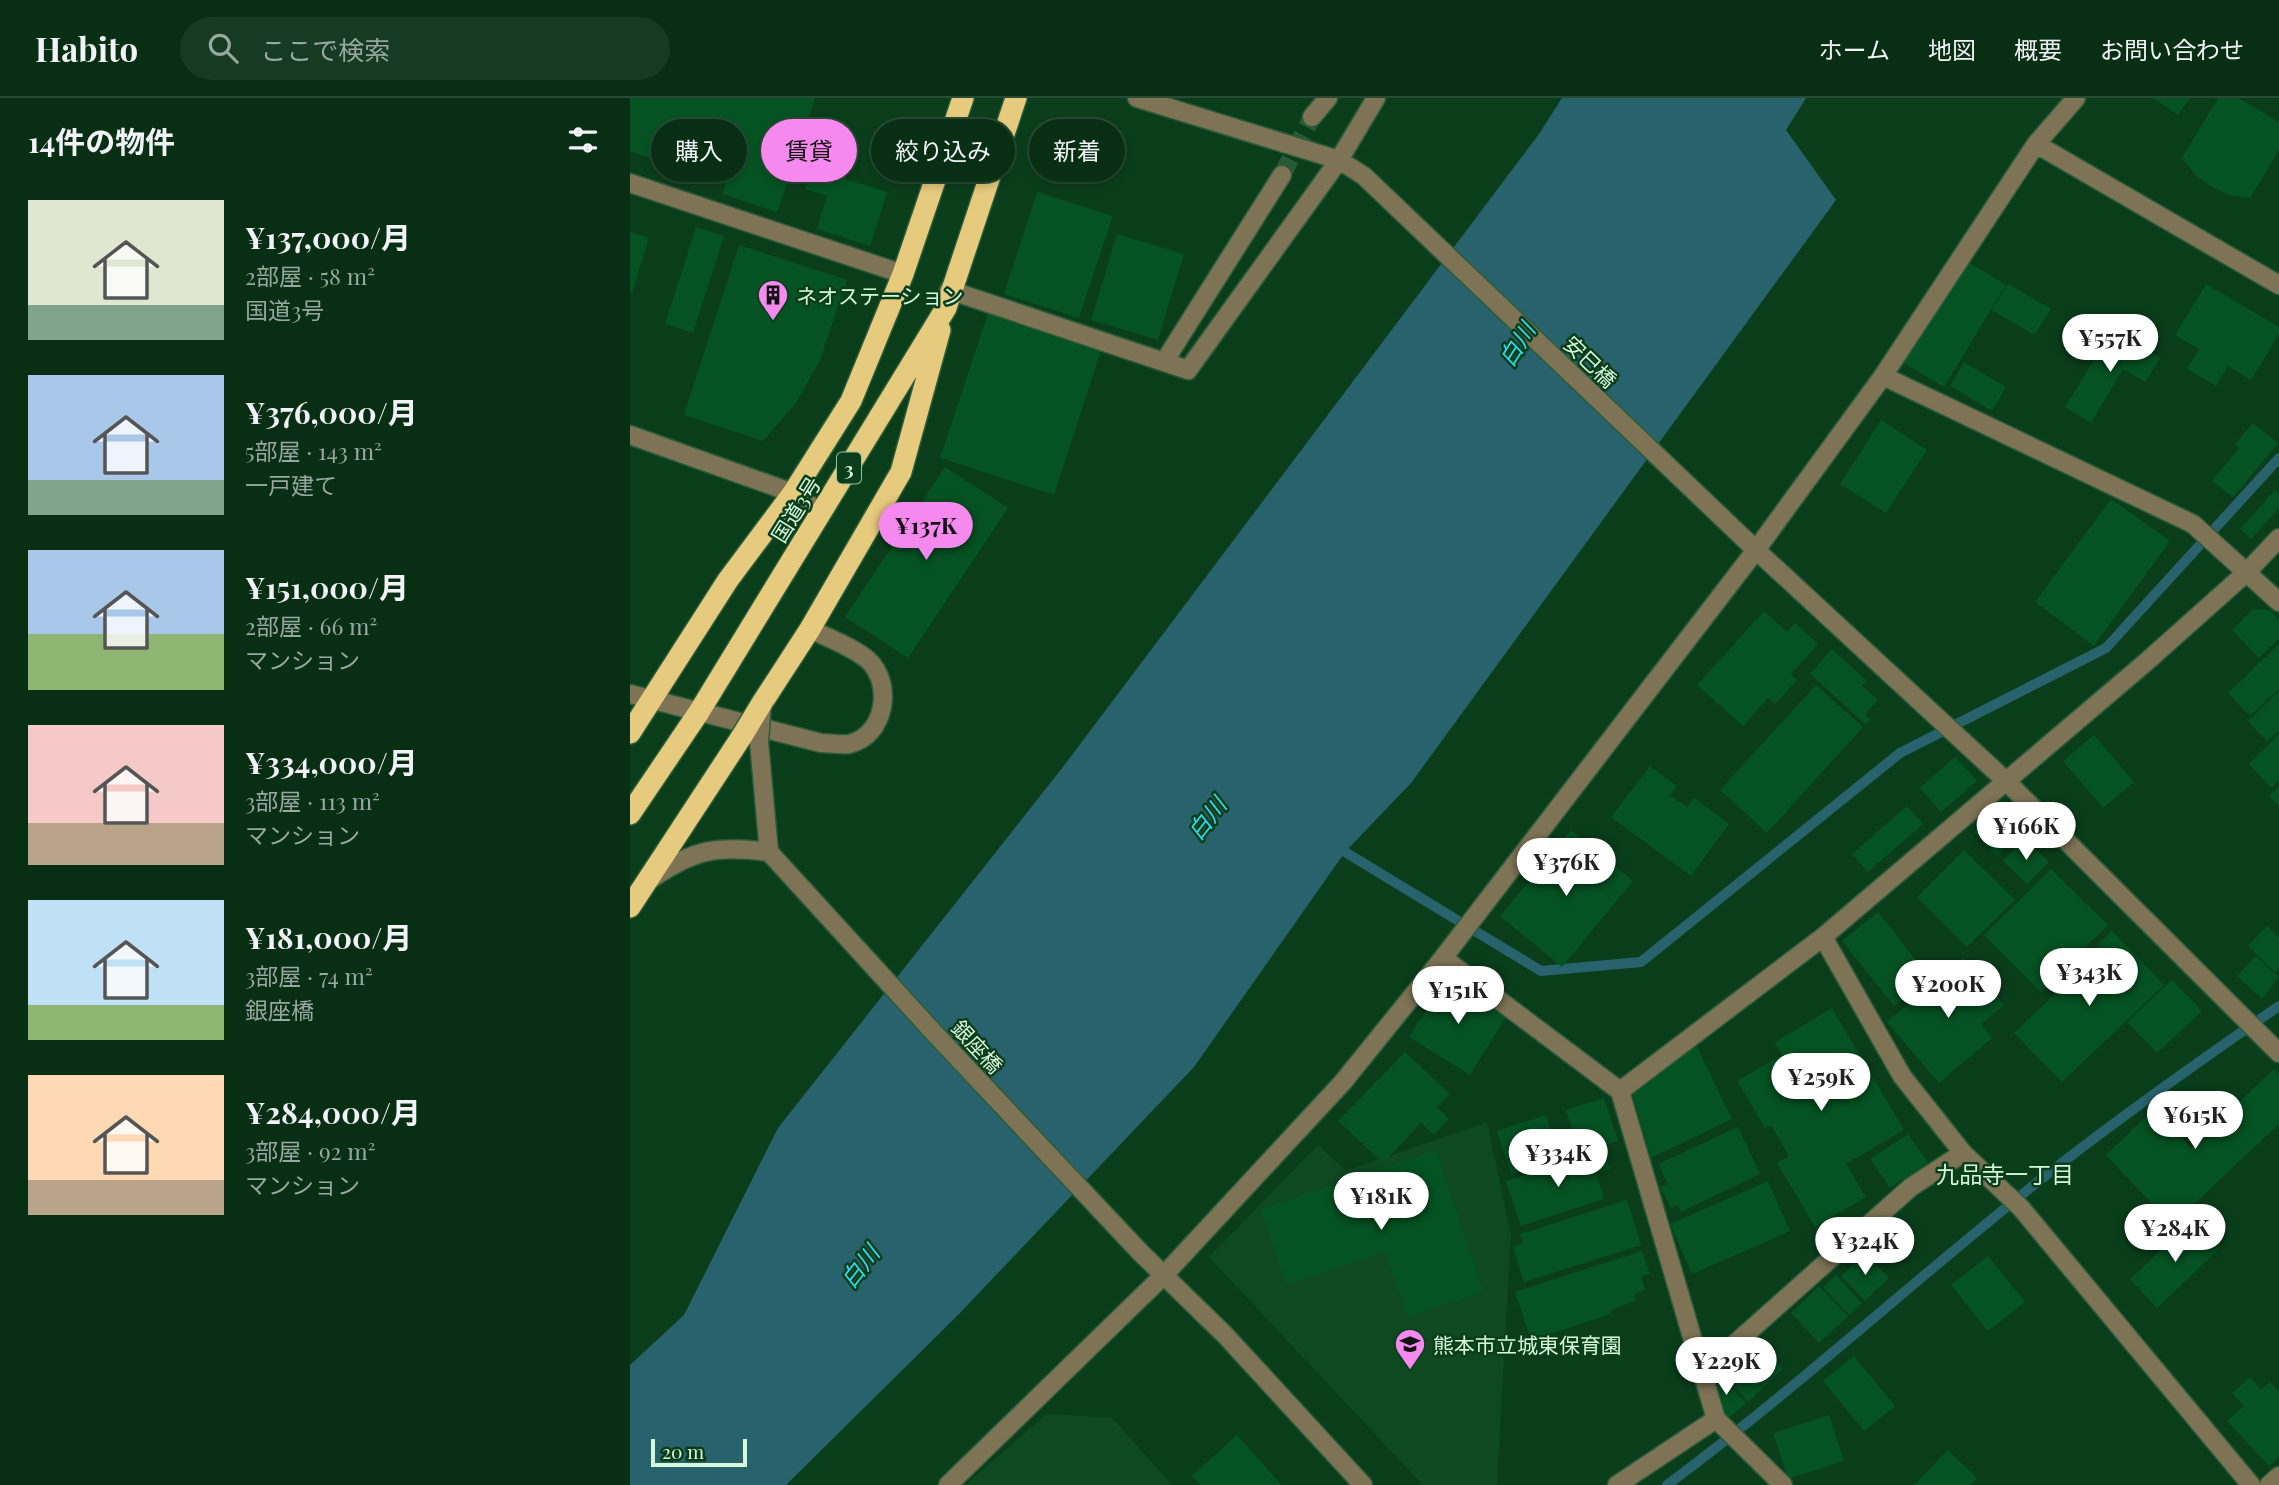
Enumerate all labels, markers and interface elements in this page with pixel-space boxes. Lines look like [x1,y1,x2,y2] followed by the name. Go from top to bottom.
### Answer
[180,17,670,80] search box
[35,26,138,70] text: Habito
[204,29,242,67] icon: search
[260,32,390,67] text: ここで検索
[1819,33,1890,65] text: ホーム
[1928,33,1976,65] text: 地図
[2014,33,2062,65] text: 概要
[2100,33,2244,65] text: お問い合わせ
[651,119,747,182] chip: 購入
[761,119,857,182] chip: 賃貸
[871,119,1015,182] chip: 絞り込み
[1029,119,1125,182] chip: 新着
[28,121,175,161] text: 14件の物件
[564,121,602,159] icon: filters
[245,217,411,257] text: ¥137,000/月
[84,228,168,312] icon: home
[245,260,375,291] text: 2部屋 · 58 m²
[756,278,790,322] building icon: ネオステーション
[796,281,964,309] place label: ネオステーション
[245,294,324,325] text: 国道3号
[1491,314,1543,372] water label: 白川
[2061,314,2159,374] pin: ¥557K
[2078,321,2142,352] text: ¥557K
[1559,329,1623,393] street label: 安巳橋
[245,392,418,432] text: ¥376,000/月
[84,403,168,487] icon: home
[245,435,382,466] text: 5部屋 · 143 m²
[837,452,861,484] road number: 3
[245,469,337,500] text: 一戸建て
[764,471,826,547] street label: 国道3号
[877,503,975,562] pin: ¥137K
[895,509,957,540] text: ¥137K
[245,567,409,607] text: ¥151,000/月
[84,578,168,662] icon: home
[245,610,377,641] text: 2部屋 · 66 m²
[245,644,360,675] text: マンション
[245,742,418,782] text: ¥334,000/月
[84,753,168,837] icon: home
[245,785,380,816] text: 3部屋 · 113 m²
[1180,788,1234,846] water label: 白川
[1977,802,2075,862] pin: ¥166K
[1993,809,2059,840] text: ¥166K
[245,819,360,850] text: マンション
[1517,838,1615,898] pin: ¥376K
[1533,845,1599,876] text: ¥376K
[245,917,412,957] text: ¥181,000/月
[84,928,168,1012] icon: home
[2040,948,2138,1008] pin: ¥343K
[2056,955,2122,986] text: ¥343K
[245,960,373,991] text: 3部屋 · 74 m²
[1899,960,1997,1020] pin: ¥200K
[1409,967,1507,1026] pin: ¥151K
[1911,967,1985,998] text: ¥200K
[1428,973,1488,1004] text: ¥151K
[245,994,314,1025] text: 銀座橋
[946,1013,1010,1079] street label: 銀座橋
[1772,1054,1870,1113] pin: ¥259K
[1787,1060,1855,1091] text: ¥259K
[2146,1091,2244,1151] pin: ¥615K
[245,1092,421,1132] text: ¥284,000/月
[2163,1098,2227,1129] text: ¥615K
[84,1103,168,1187] icon: home
[1509,1130,1607,1189] pin: ¥334K
[245,1135,376,1166] text: 3部屋 · 92 m²
[1525,1136,1591,1167] text: ¥334K
[1936,1158,2074,1189] district label: 九品寺一丁目
[245,1169,360,1200] text: マンション
[1332,1172,1430,1232] pin: ¥181K
[1350,1179,1412,1210] text: ¥181K
[2126,1204,2224,1264] pin: ¥284K
[2140,1211,2210,1242] text: ¥284K
[1816,1218,1914,1277] pin: ¥324K
[1831,1224,1899,1255] text: ¥324K
[833,1236,887,1294] water label: 白川
[1393,1327,1427,1371] school or university icon: 熊本市立城東保育園
[1433,1330,1622,1358] place label: 熊本市立城東保育園
[1677,1338,1775,1397] pin: ¥229K
[1692,1344,1760,1375] text: ¥229K
[651,1436,747,1468] scale bar
[662,1438,704,1464] text: 20 m

